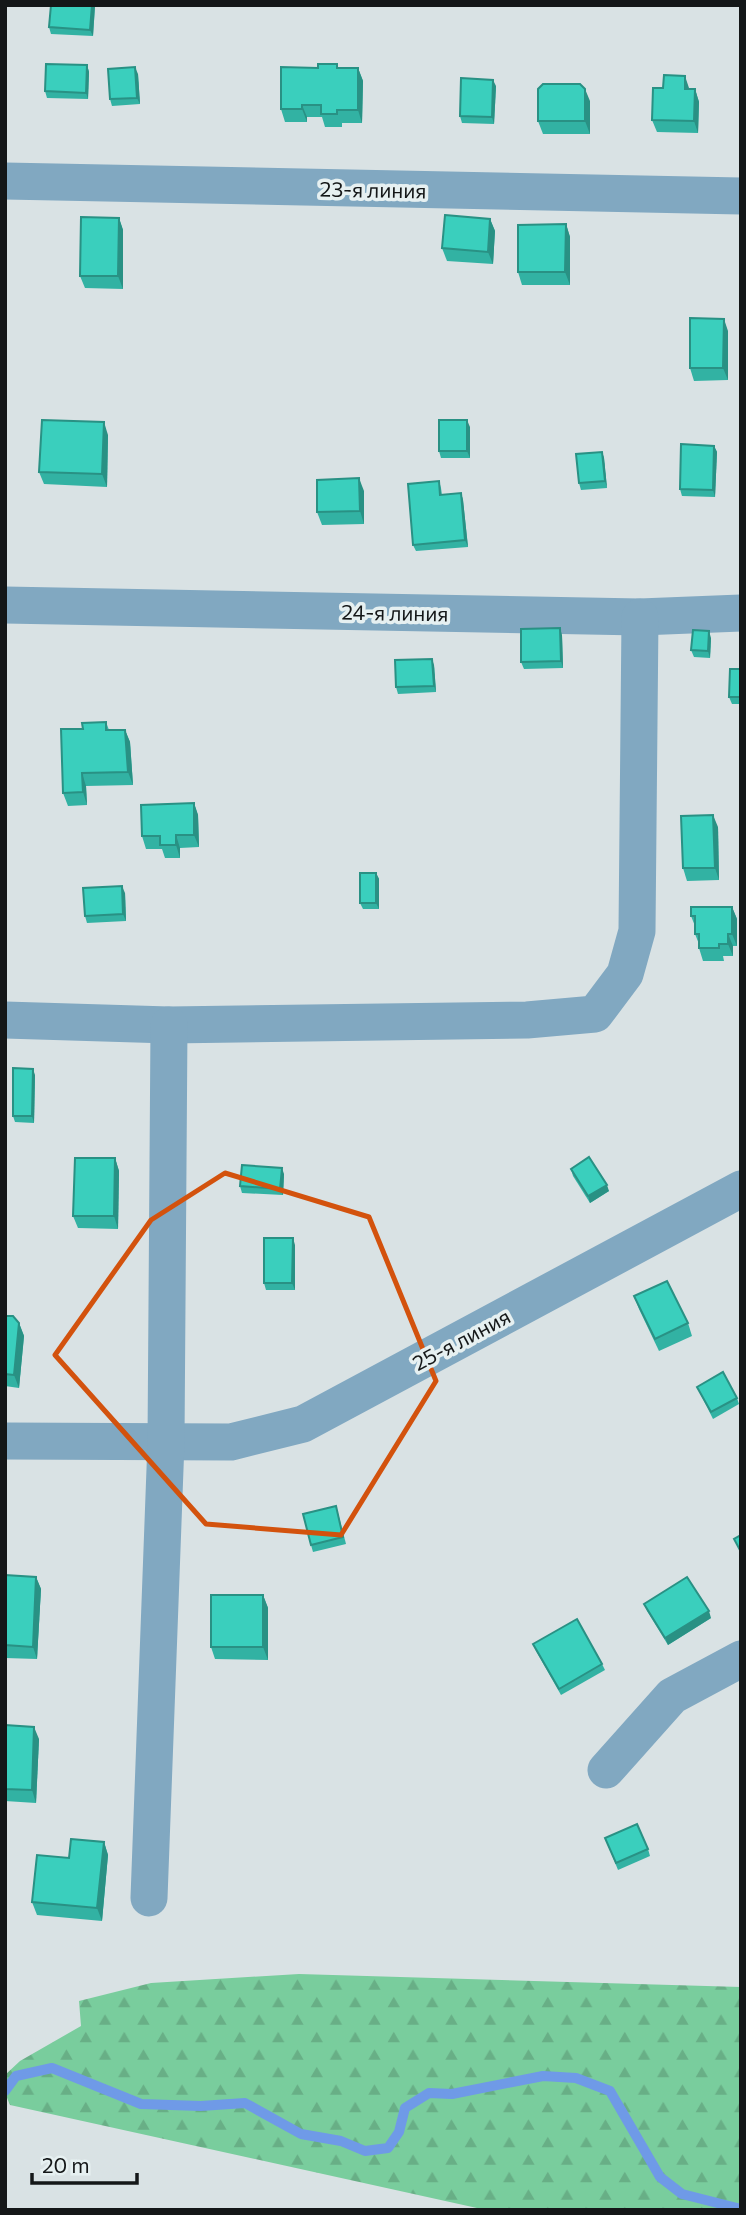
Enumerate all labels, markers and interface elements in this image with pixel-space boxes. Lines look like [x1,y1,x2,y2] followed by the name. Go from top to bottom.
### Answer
[319,176,427,202] street label: 23-я линия
[341,599,449,625] street label: 24-я линия
[408,1303,514,1375] street label: 25-я линия
[32,2142,136,2186] scale bar
[42,2152,90,2177] text: 20 m

